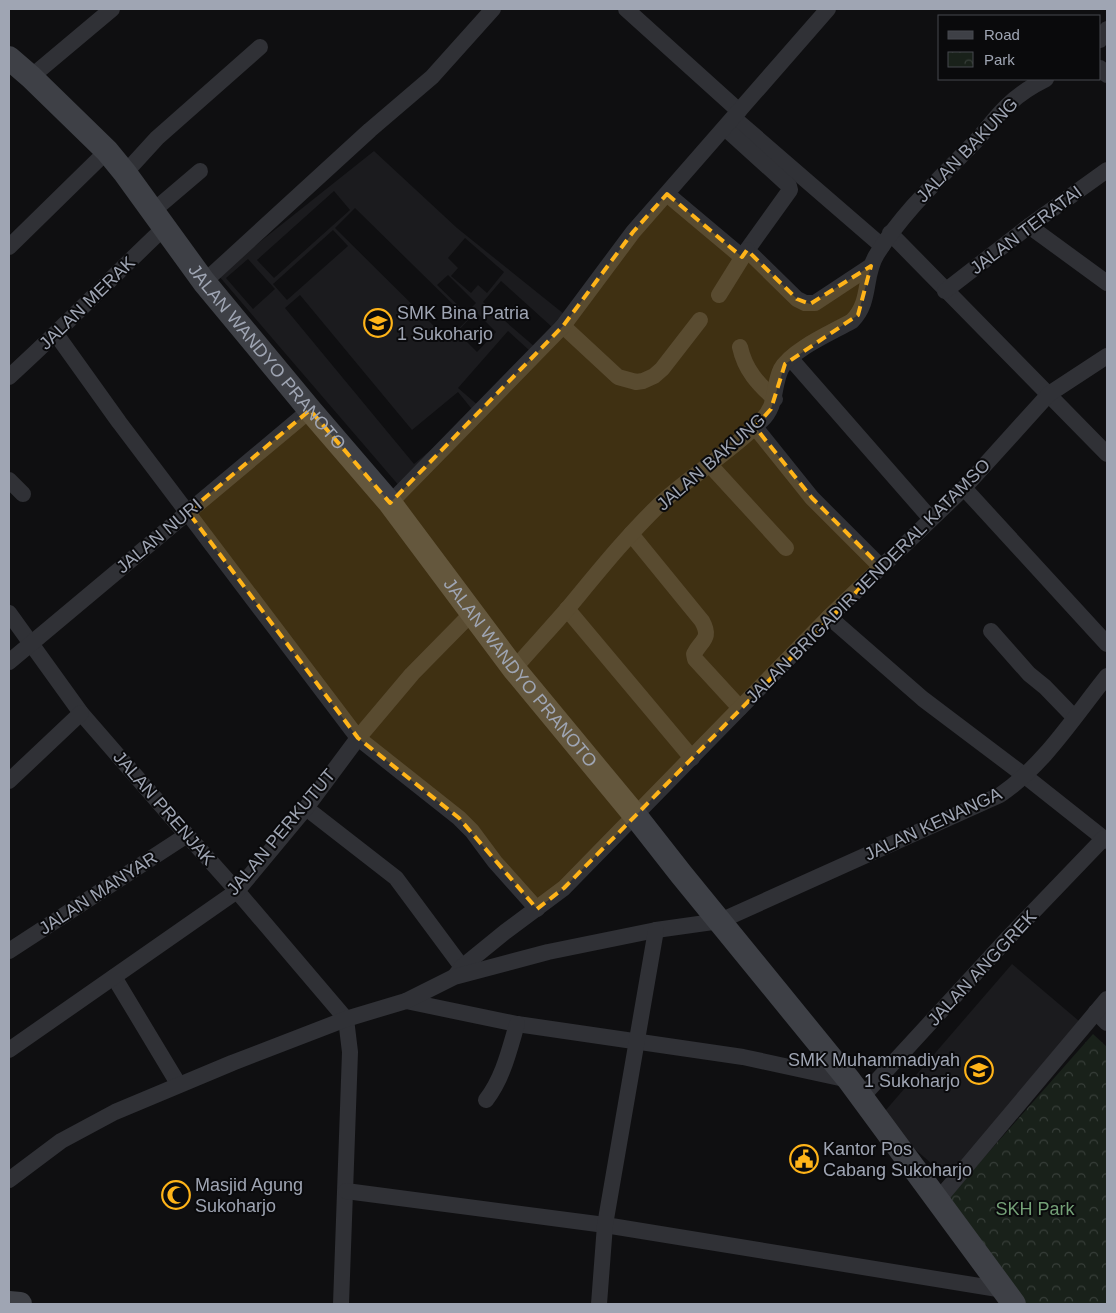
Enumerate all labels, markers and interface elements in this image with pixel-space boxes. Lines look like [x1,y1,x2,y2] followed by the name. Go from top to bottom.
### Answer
[938,15,1101,80] legend
[984,26,1020,43] text: Road
[984,51,1015,68] text: Park
[912,94,1022,206] street label: JALAN BAKUNG
[966,182,1086,278] street label: JALAN TERATAI
[35,252,139,354] street label: JALAN MERAK
[184,260,350,454] street label: JALAN WANDYO PRANOTO
[397,303,530,344] place label: SMK Bina Patria 1 Sukoharjo
[363,308,393,338] school or university icon: SMK Bina Patria 1 Sukoharjo
[653,409,769,515] street label: JALAN BAKUNG
[742,455,994,707] street label: JALAN BRIGADIR JENDERAL KATAMSO
[112,495,206,577] street label: JALAN NURI
[440,574,601,771] street label: JALAN WANDYO PRANOTO
[109,747,219,869] street label: JALAN PRENJAK
[223,765,339,899] street label: JALAN PERKUTUT
[861,783,1005,865] street label: JALAN KENANGA
[35,847,161,939] street label: JALAN MANYAR
[924,906,1040,1030] street label: JALAN ANGGREK
[788,1050,960,1091] place label: SMK Muhammadiyah 1 Sukoharjo
[964,1055,994,1085] school or university icon: SMK Muhammadiyah 1 Sukoharjo
[823,1139,972,1180] place label: Kantor Pos Cabang Sukoharjo
[789,1144,819,1174] public building icon: Kantor Pos Cabang Sukoharjo
[195,1175,303,1216] place label: Masjid Agung Sukoharjo
[161,1180,191,1210] mosque icon: Masjid Agung Sukoharjo
[995,1199,1076,1219] park label: SKH Park

